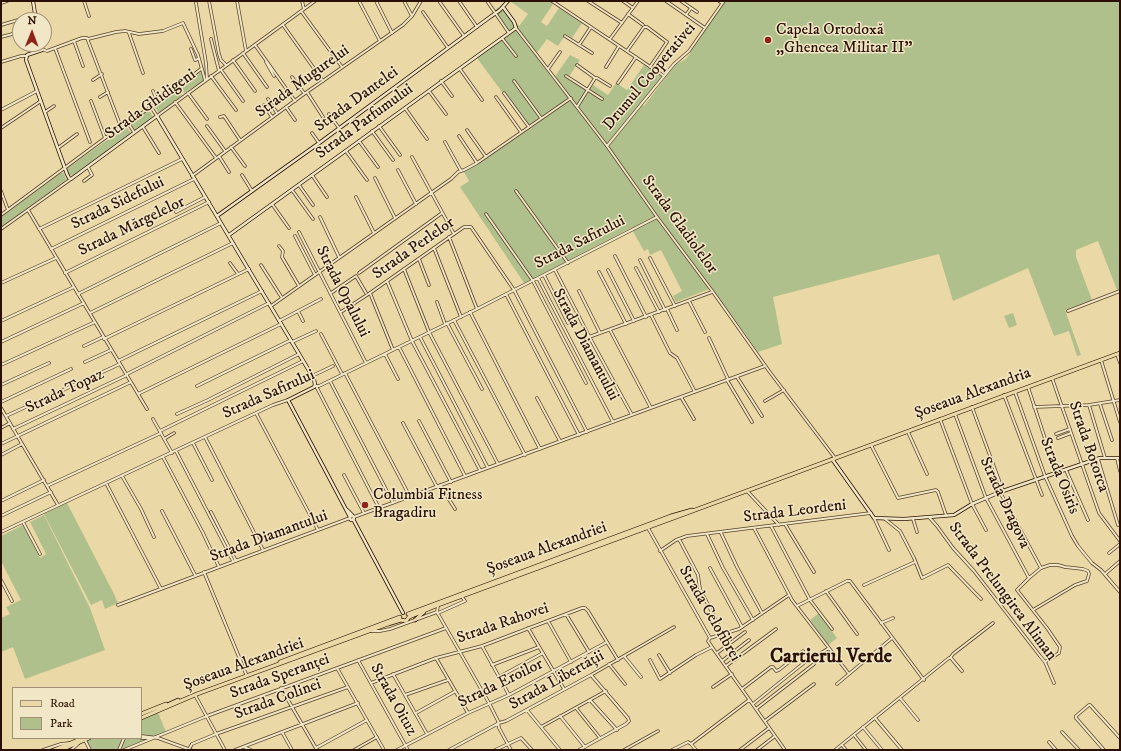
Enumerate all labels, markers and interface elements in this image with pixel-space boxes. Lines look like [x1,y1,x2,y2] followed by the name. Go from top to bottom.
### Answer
[12,12,52,52] north arrow
[28,14,37,28] text: N
[600,19,700,135] street label: Drumul Cooperativei
[776,21,912,59] place label: Capela Ortodoxă „Ghencea Militar II”
[763,35,773,45] marker: Capela Ortodoxă „Ghencea Militar II”
[252,42,354,122] street label: Strada Mugurelui
[311,63,403,137] street label: Strada Dantelei
[102,66,200,144] street label: Strada Ghidigeni
[313,80,417,164] street label: Strada Parfumului
[637,172,721,278] street label: Strada Gladiolelor
[68,173,168,235] street label: Strada Sidefului
[76,193,188,261] street label: Strada Mărgelelor
[532,212,628,274] street label: Strada Safirului
[369,214,459,284] street label: Strada Perlelor
[311,243,373,341] street label: Strada Opalului
[547,286,623,404] street label: Strada Diamantului
[912,364,1034,424] street label: Șoseaua Alexandria
[23,365,107,419] street label: Strada Topaz
[220,366,318,424] street label: Strada Safirului
[1063,399,1113,495] street label: Strada Botorca
[1035,435,1083,517] street label: Strada Osiris
[974,454,1034,552] street label: Strada Dragova
[373,486,482,524] place label: Columbia Fitness Bragadiru
[743,496,847,528] street label: Strada Leordeni
[360,500,370,510] marker: Columbia Fitness Bragadiru
[208,507,330,567] street label: Strada Diamantului
[484,518,610,580] street label: Șoseaua Alexandriei
[944,519,1060,665] street label: Strada Prelungirea Aliman
[674,563,744,665] street label: Strada Celofibrei
[455,599,551,649] street label: Strada Rahovei
[181,634,307,696] street label: Șoseaua Alexandriei
[770,646,892,670] district label: Cartierul Verde
[506,647,608,715] street label: Strada Libertății
[228,650,332,704] street label: Strada Speranței
[455,655,547,713] street label: Strada Eroilor
[365,661,421,739] street label: Strada Oituz
[232,675,324,725] street label: Strada Colinei
[12,687,142,739] legend
[50,696,75,711] text: Road
[50,716,72,731] text: Park

